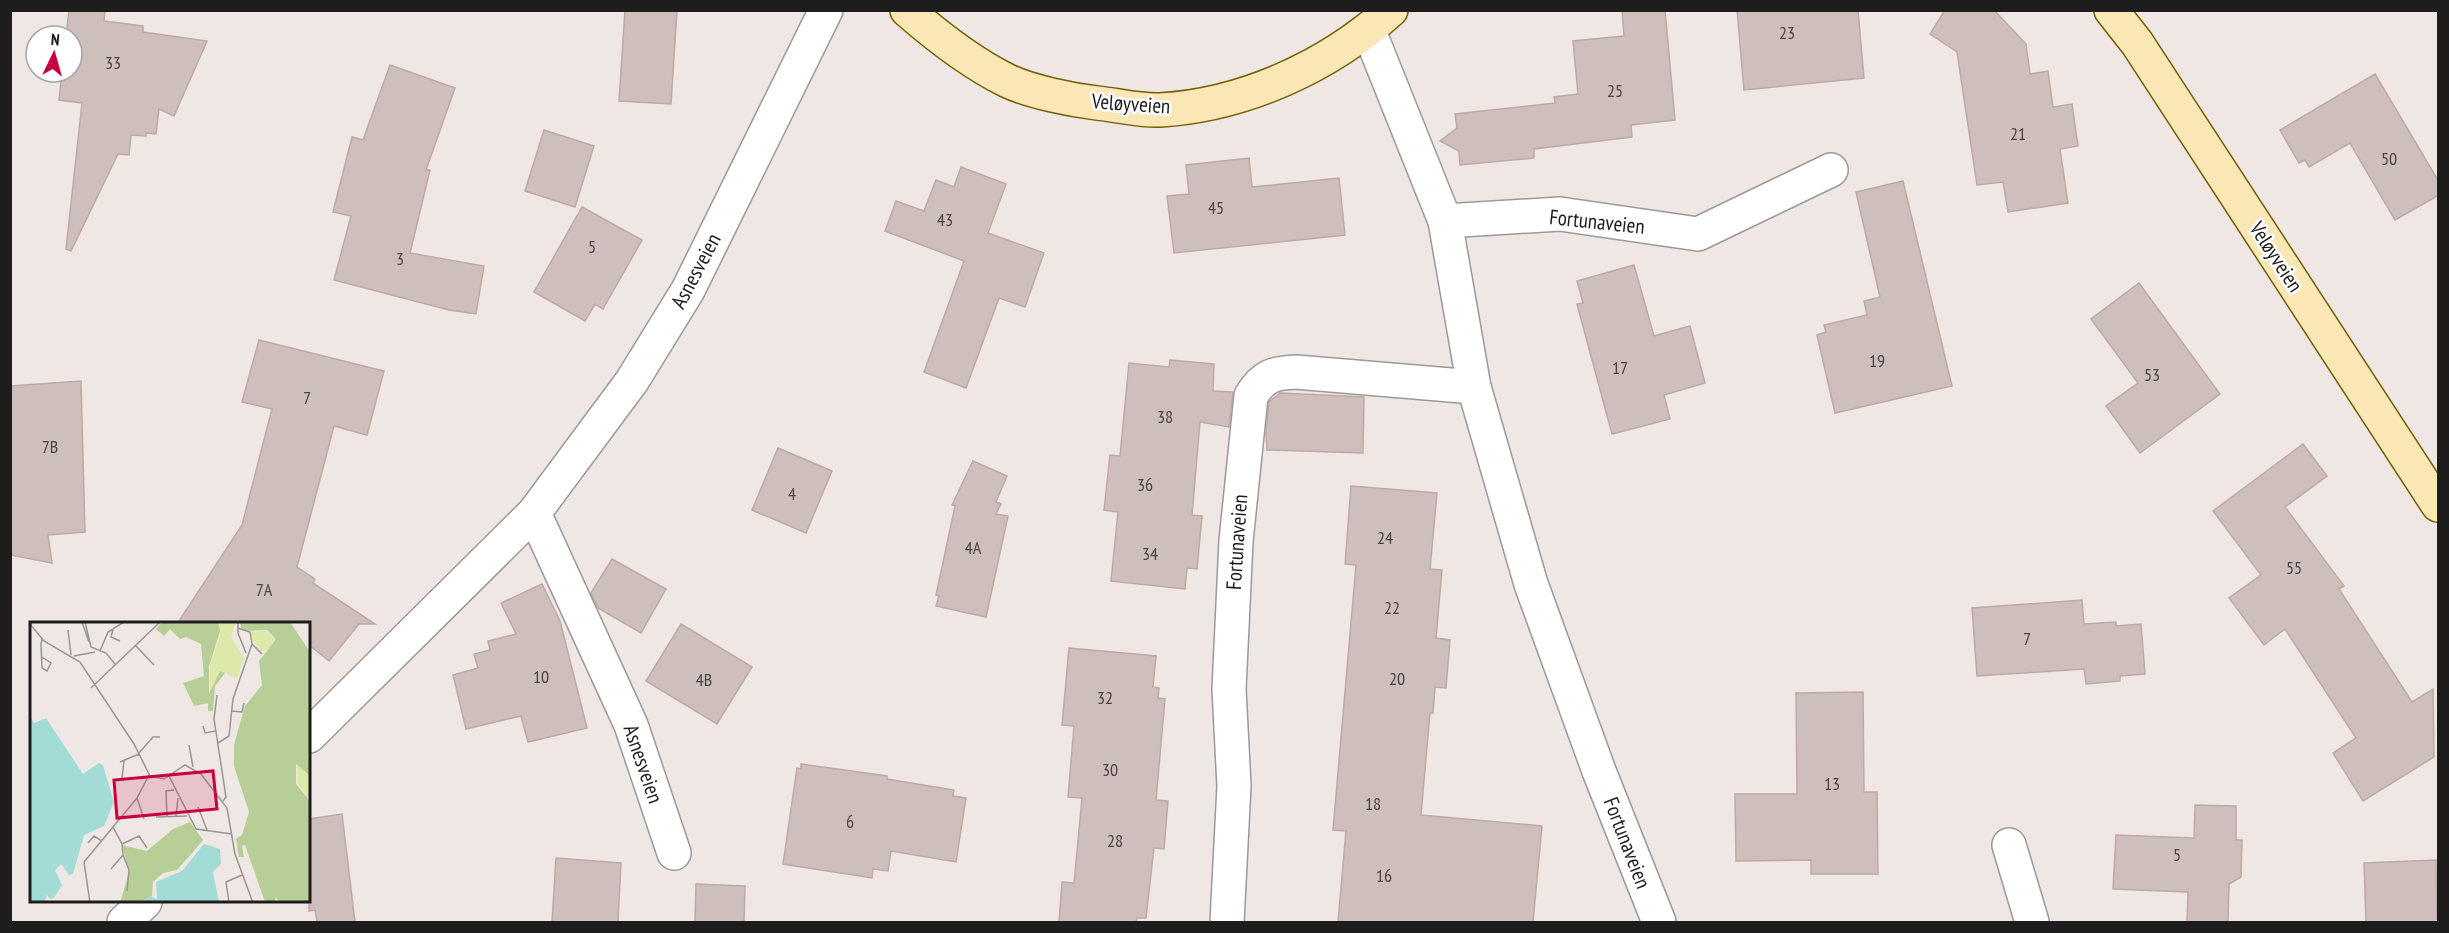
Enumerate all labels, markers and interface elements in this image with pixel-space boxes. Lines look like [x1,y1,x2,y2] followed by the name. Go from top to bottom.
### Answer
[1779,21,1795,44] house number: 23
[24,24,84,84] north arrow
[50,29,60,49] text: N
[105,51,121,74] house number: 33
[1607,79,1623,102] house number: 25
[1090,87,1171,120] street label: Veløyveien
[2010,122,2026,145] house number: 21
[2381,147,2397,170] house number: 50
[1208,196,1224,219] house number: 45
[1548,203,1646,240] street label: Fortunaveien
[937,208,953,231] house number: 43
[2243,216,2309,297] street label: Veløyveien
[665,229,727,313] street label: Asnesveien
[588,235,596,258] house number: 5
[396,247,404,270] house number: 3
[1869,349,1885,372] house number: 19
[1612,356,1628,379] house number: 17
[2144,363,2160,386] house number: 53
[303,386,311,409] house number: 7
[1157,405,1173,428] house number: 38
[42,435,58,458] house number: 7B
[1137,473,1153,496] house number: 36
[788,482,796,505] house number: 4
[1220,493,1253,591] street label: Fortunaveien
[1377,526,1393,549] house number: 24
[965,536,982,559] house number: 4A
[1142,542,1158,565] house number: 34
[2286,556,2302,579] house number: 55
[256,578,273,601] house number: 7A
[1384,596,1400,619] house number: 22
[30,622,310,903] inset map
[2023,627,2031,650] house number: 7
[533,665,549,688] house number: 10
[1389,667,1405,690] house number: 20
[696,668,712,691] house number: 4B
[1097,686,1113,709] house number: 32
[617,721,669,807] street label: Asnesveien
[1102,758,1118,781] house number: 30
[1824,772,1840,795] house number: 13
[1365,792,1381,815] house number: 18
[1598,793,1657,892] street label: Fortunaveien
[846,810,854,833] house number: 6
[1107,829,1123,852] house number: 28
[2173,843,2181,866] house number: 5
[1376,864,1392,887] house number: 16

